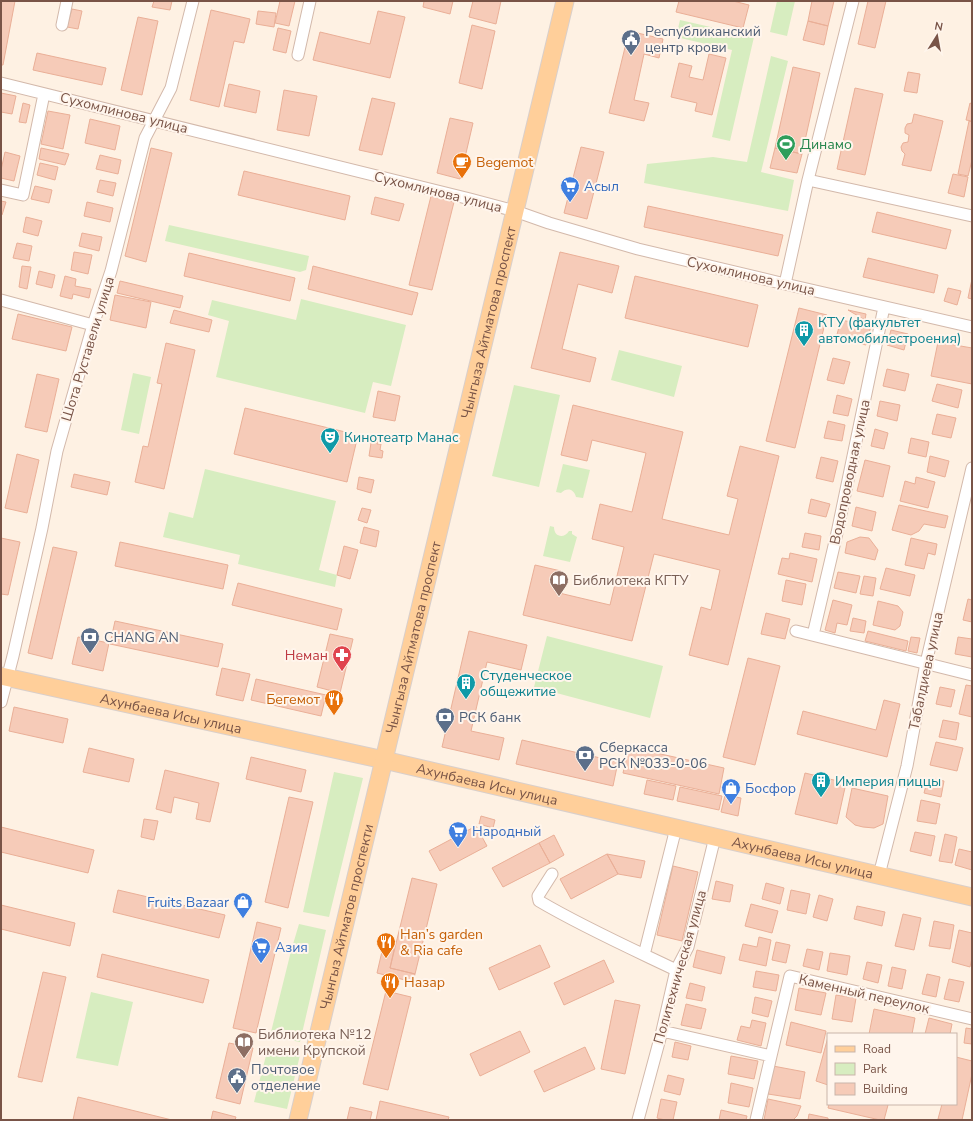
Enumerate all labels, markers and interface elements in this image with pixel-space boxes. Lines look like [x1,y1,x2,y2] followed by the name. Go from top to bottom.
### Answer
[917,16,957,56] north arrow
[933,19,944,35] text: N
[645,22,761,57] place label: Республиканский центр крови
[620,28,642,56] public building icon: Республиканский центр крови
[58,88,190,138] street label: Сухомлинова улица
[775,133,797,161] sports icon: Динамо
[800,135,852,154] place label: Динамо
[451,151,473,179] cafe icon: Begemot
[476,153,533,172] place label: Begemot
[372,167,504,217] street label: Сухомлинова улица
[559,175,581,203] supermarket icon: Асыл
[584,177,619,196] place label: Асыл
[456,224,521,420] street label: Чынгыза Айтматова проспект
[685,252,817,300] street label: Сухомлинова улица
[57,274,119,424] street label: Шота Руставели улица
[818,313,961,348] place label: КТУ (факультет автомобилестроения)
[793,319,815,347] building icon: КТУ (факультет автомобилестроения)
[825,398,875,546] street label: Водопроводная улица
[319,426,341,454] theatre icon: Кинотеатр Манас
[344,428,459,447] place label: Кинотеатр Манас
[381,539,445,736] street label: Чынгыза Айтматова проспект
[548,569,570,597] library icon: Библиотека КГТУ
[573,571,690,590] place label: Библиотека КГТУ
[904,610,948,732] street label: Табалдиева улица
[79,626,101,654] bank icon: CHANG AN
[104,628,179,647] place label: CHANG AN
[331,644,353,672] pharmacy icon: Неман
[285,646,328,665] place label: Неман
[480,666,572,701] place label: Студенческое общежитие
[455,672,477,700] building icon: Студенческое общежитие
[98,688,244,738] street label: Ахунбаева Исы улица
[323,688,345,716] restaurant icon: Бегемот
[266,690,321,709] place label: Бегемот
[434,706,456,734] bank icon: РСК банк
[459,708,521,727] place label: РСК банк
[599,738,707,773] place label: Сберкасса РСК №033-0-06
[574,744,596,772] bank icon: Сберкасса РСК №033-0-06
[414,758,560,810] street label: Ахунбаева Исы улица
[810,770,832,798] building icon: Империя пиццы
[835,772,941,791] place label: Империя пиццы
[720,777,742,805] shop icon: Босфор
[745,779,796,798] place label: Босфор
[447,820,469,848] supermarket icon: Народный
[315,822,378,1011] street label: Чынгыз Айтматов проспекти
[472,822,541,841] place label: Народный
[730,832,875,883] street label: Ахунбаева Исы улица
[649,888,711,1046] street label: Политехническая улица
[232,891,254,919] shop icon: Fruits Bazaar
[147,893,229,912] place label: Fruits Bazaar
[400,925,483,960] place label: Han’s garden & Ria cafe
[375,931,397,959] restaurant icon: Han’s garden & Ria cafe
[250,936,272,964] supermarket icon: Азия
[275,938,308,957] place label: Азия
[797,970,932,1018] street label: Каменный переулок
[379,971,401,999] restaurant icon: Назар
[404,973,445,992] place label: Назар
[258,1025,372,1060] place label: Библиотека №12 имени Крупской
[233,1031,255,1059] library icon: Библиотека №12 имени Крупской
[827,1033,957,1105] legend
[863,1041,891,1057] text: Road
[251,1060,321,1095] place label: Почтовое отделение
[863,1061,888,1077] text: Park
[226,1066,248,1094] public building icon: Почтовое отделение
[863,1081,908,1097] text: Building

